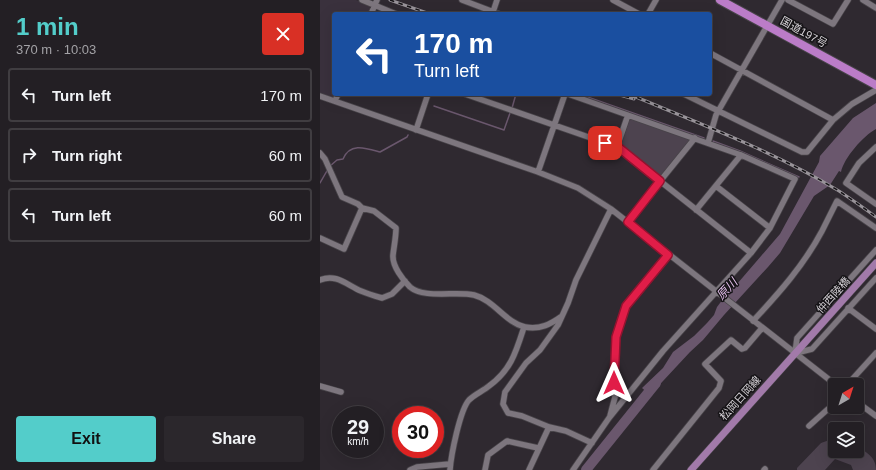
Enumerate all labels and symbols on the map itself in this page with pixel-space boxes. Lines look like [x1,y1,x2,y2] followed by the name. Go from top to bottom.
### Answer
[779,14,829,50] street label: 国道197号
[588,126,622,160] pin
[714,274,742,303] water label: 原川
[814,275,852,315] street label: 仲西陸橋
[593,362,635,404] position arrow
[717,374,763,422] street label: 松岡日岡線
[828,378,864,414] north arrow
[392,406,444,458] speed limit sign: 30

